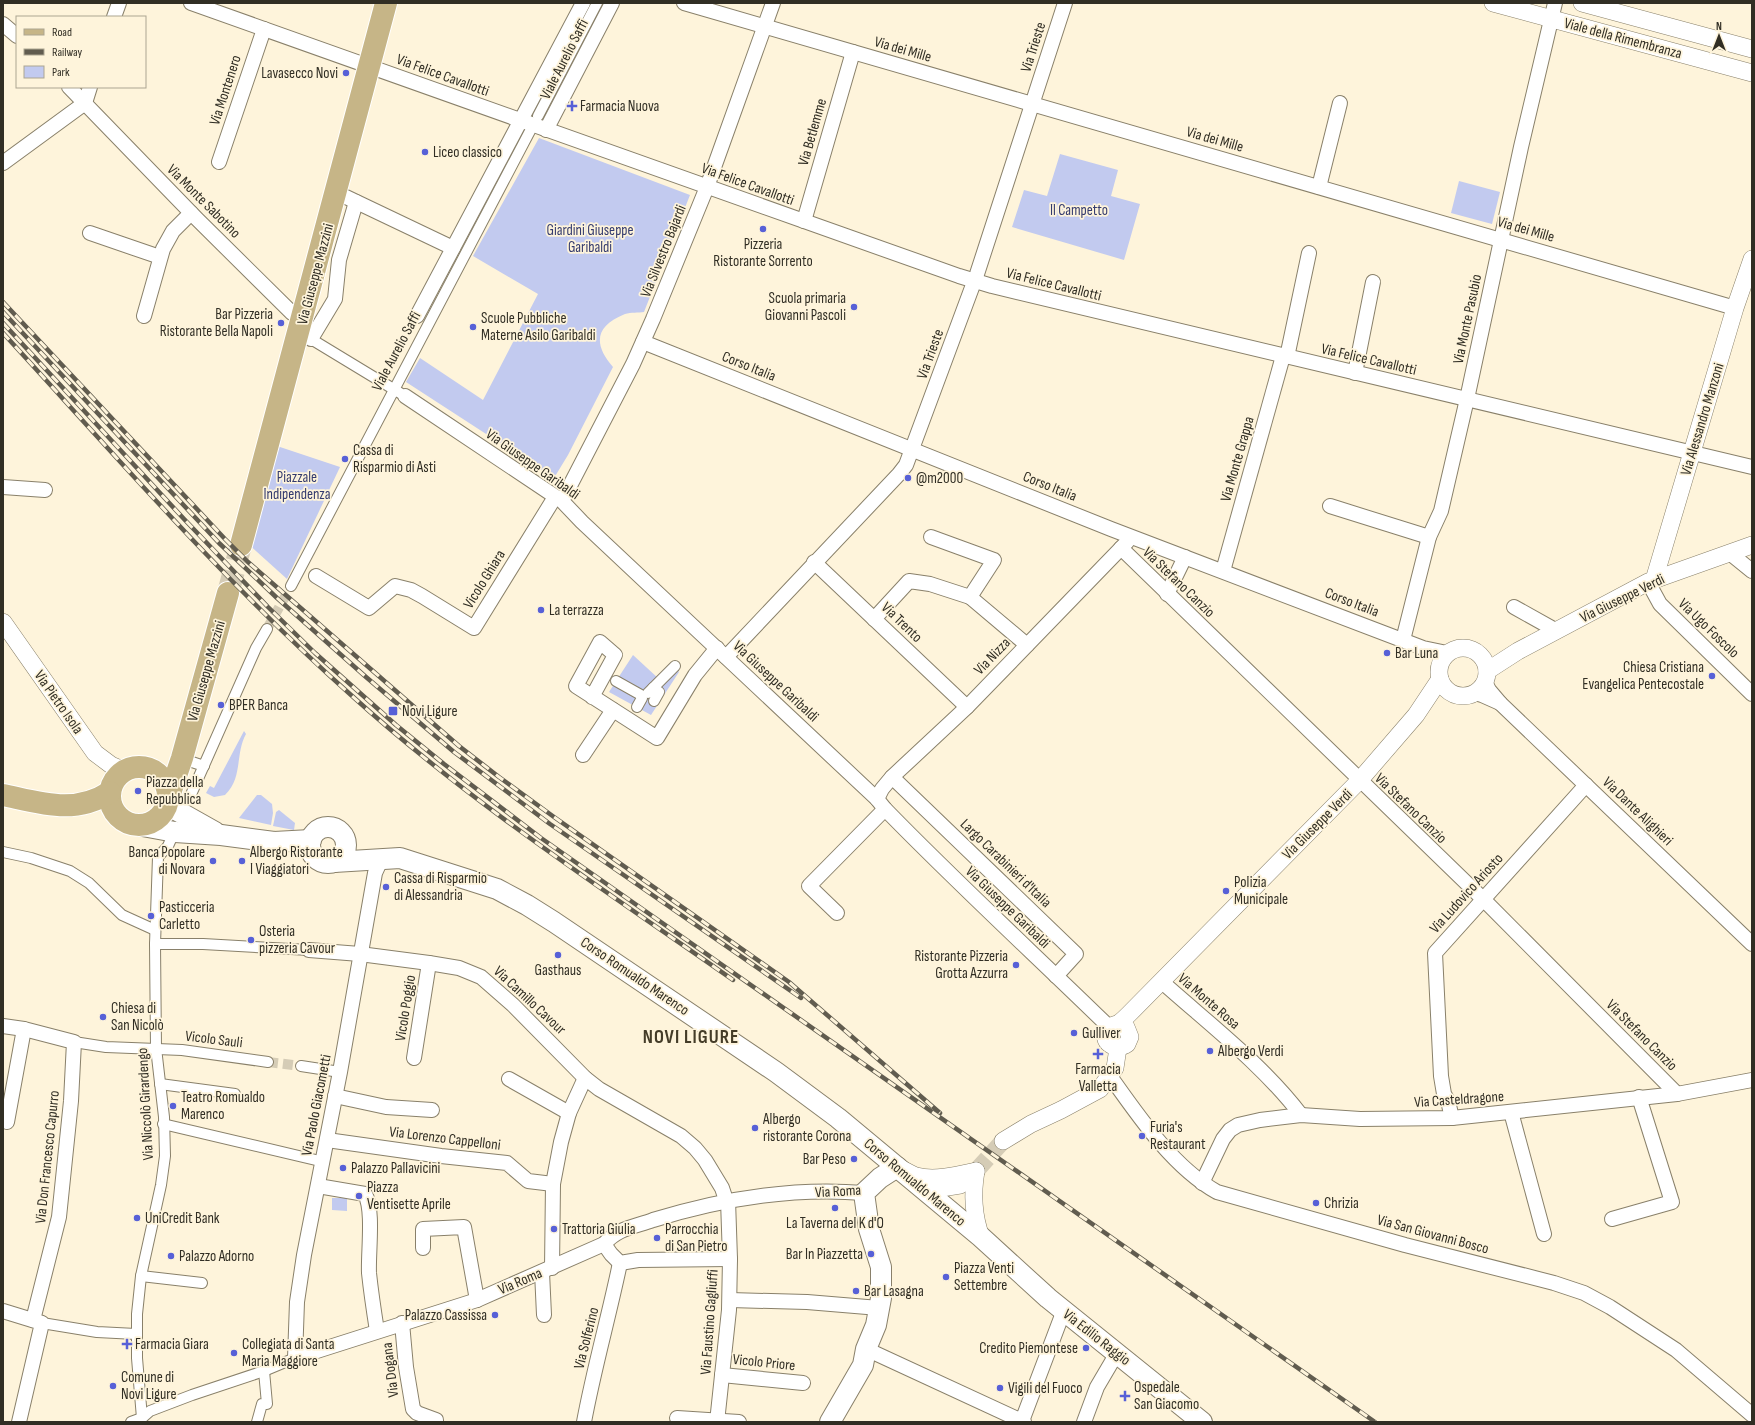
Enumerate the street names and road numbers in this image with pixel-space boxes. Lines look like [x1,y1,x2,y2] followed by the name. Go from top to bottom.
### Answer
[1562,14,1684,63] street label: Viale della Rimembranza
[536,16,593,102] street label: Viale Aurelio Saffi
[1016,20,1050,75] street label: Via Trieste
[872,32,934,67] street label: Via dei Mille
[394,50,492,101] street label: Via Felice Cavallotti
[205,53,246,128] street label: Via Montenero
[794,96,831,168] street label: Via Betlemme
[1184,122,1246,157] street label: Via dei Mille
[699,159,797,210] street label: Via Felice Cavallotti
[163,160,245,242] street label: Via Monte Sabotino
[636,202,691,300] street label: Via Silvestro Bajardi
[1495,212,1557,247] street label: Via dei Mille
[293,221,338,327] street label: Via Giuseppe Mazzini
[1004,264,1104,306] street label: Via Felice Cavallotti
[1449,273,1486,366] street label: Via Monte Pasubio
[368,308,425,394] street label: Viale Aurelio Saffi
[913,327,948,382] street label: Via Trieste
[1319,339,1419,380] street label: Via Felice Cavallotti
[719,347,779,386] street label: Corso Italia
[1676,360,1729,478] street label: Via Alessandro Manzoni
[1216,414,1259,504] street label: Via Monte Grappa
[482,425,584,504] street label: Via Giuseppe Garibaldi
[1020,467,1080,506] street label: Corso Italia
[1139,543,1219,622] street label: Via Stefano Canzio
[459,546,510,612] street label: Vicolo Ghiara
[1577,570,1668,627] street label: Via Giuseppe Verdi
[1322,583,1382,622] street label: Corso Italia
[1674,594,1743,662] street label: Via Ugo Foscolo
[877,598,926,647] street label: Via Trento
[183,618,230,724] street label: Via Giuseppe Mazzini
[970,634,1015,679] street label: Via Nizza
[729,637,823,726] street label: Via Giuseppe Garibaldi
[30,667,88,738] street label: Via Pietro Isola
[1371,769,1451,848] street label: Via Stefano Canzio
[1598,773,1677,850] street label: Via Dante Alighieri
[1278,785,1357,864] street label: Via Giuseppe Verdi
[956,815,1055,912] street label: Largo Carabinieri d'Italia
[1425,849,1507,937] street label: Via Ludovico Ariosto
[961,862,1054,953] street label: Via Giuseppe Garibaldi
[577,933,693,1020] street label: Corso Romualdo Marenco
[489,962,570,1039] street label: Via Camillo Cavour
[1174,969,1244,1034] street label: Via Monte Rosa
[391,974,420,1042] street label: Vicolo Poggio
[1602,996,1681,1075] street label: Via Stefano Canzio
[184,1027,244,1052] street label: Vicolo Sauli
[133,1047,158,1161] street label: Via Niccolò Girardengo
[297,1053,336,1157] street label: Via Paolo Giacometti
[1414,1087,1505,1112] street label: Via Casteldragone
[31,1090,64,1225] street label: Via Don Francesco Capurro
[388,1122,502,1155] street label: Via Lorenzo Cappelloni
[860,1134,969,1231] street label: Corso Romualdo Marenco
[815,1181,862,1202] street label: Via Roma
[1375,1210,1491,1259] street label: Via San Giovanni Bosco
[495,1264,545,1299] street label: Via Roma
[696,1268,723,1375] street label: Via Faustino Gagliuffi
[570,1305,603,1371] street label: Via Solferino
[1059,1305,1134,1370] street label: Via Edilio Raggio
[378,1341,403,1398] street label: Via Dogana
[732,1350,796,1375] street label: Vicolo Priore

